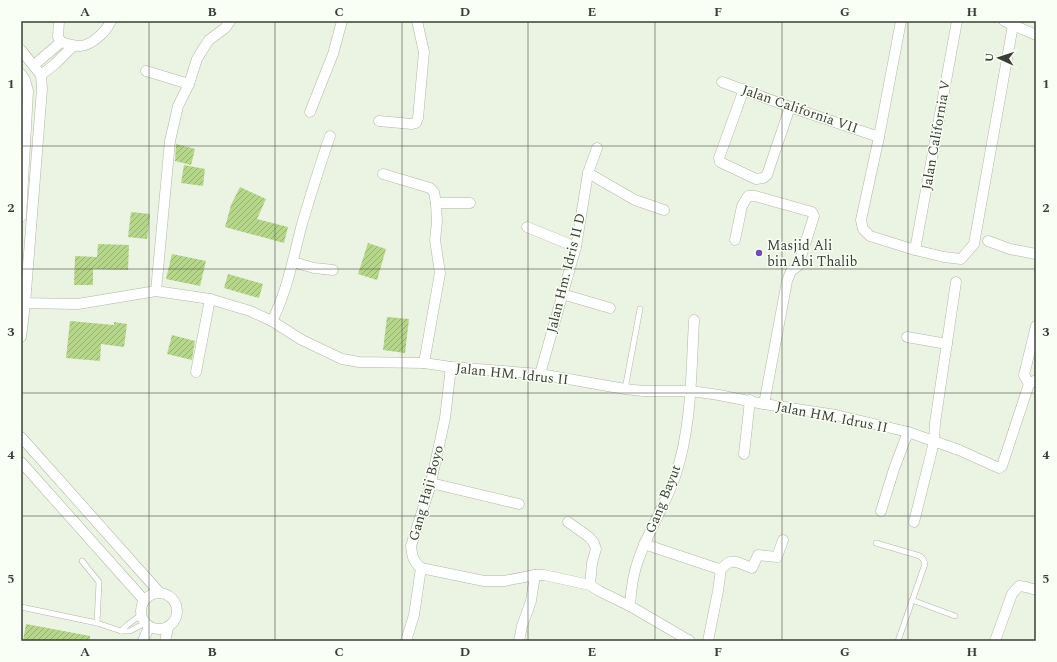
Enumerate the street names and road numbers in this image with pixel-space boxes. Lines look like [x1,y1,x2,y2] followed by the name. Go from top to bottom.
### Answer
[739,79,861,139] street label: Jalan California VII
[916,79,956,191] street label: Jalan California V
[541,211,591,335] street label: Jalan Hm. Idris II D
[455,358,569,390] street label: Jalan HM. Idrus II
[774,396,890,438] street label: Jalan HM. Idrus II
[403,443,449,543] street label: Gang Haji Boyo
[640,461,686,536] street label: Gang Bayut

